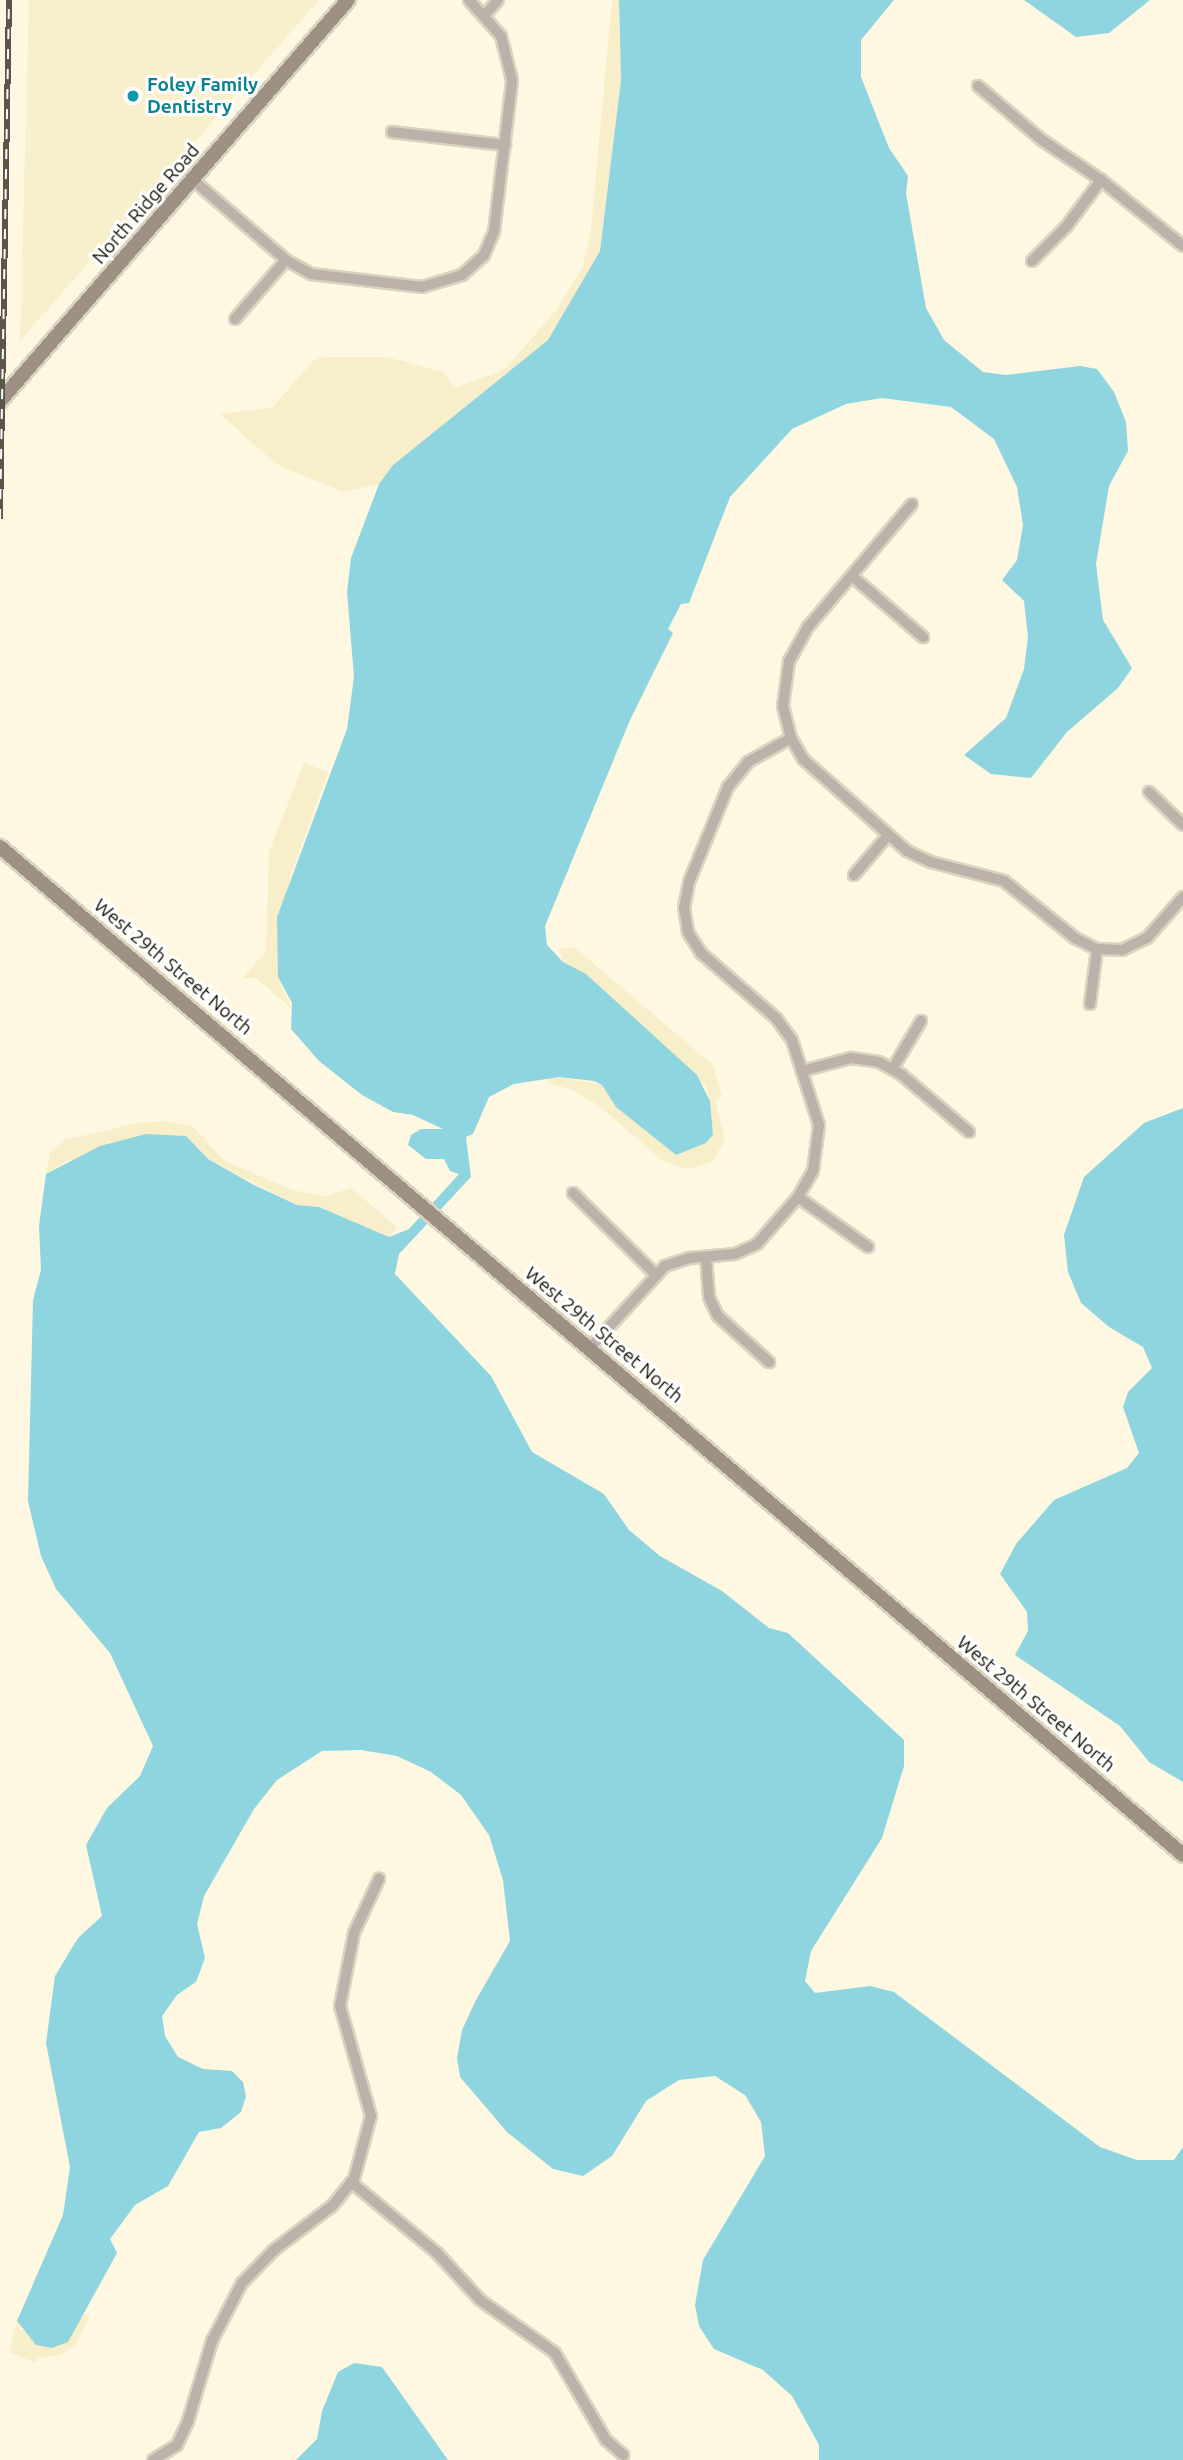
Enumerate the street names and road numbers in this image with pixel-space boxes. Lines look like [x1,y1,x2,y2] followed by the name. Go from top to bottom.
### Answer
[88,139,204,269] street label: North Ridge Road
[89,894,257,1040] street label: West 29th Street North
[520,1262,688,1408] street label: West 29th Street North
[952,1631,1120,1777] street label: West 29th Street North

